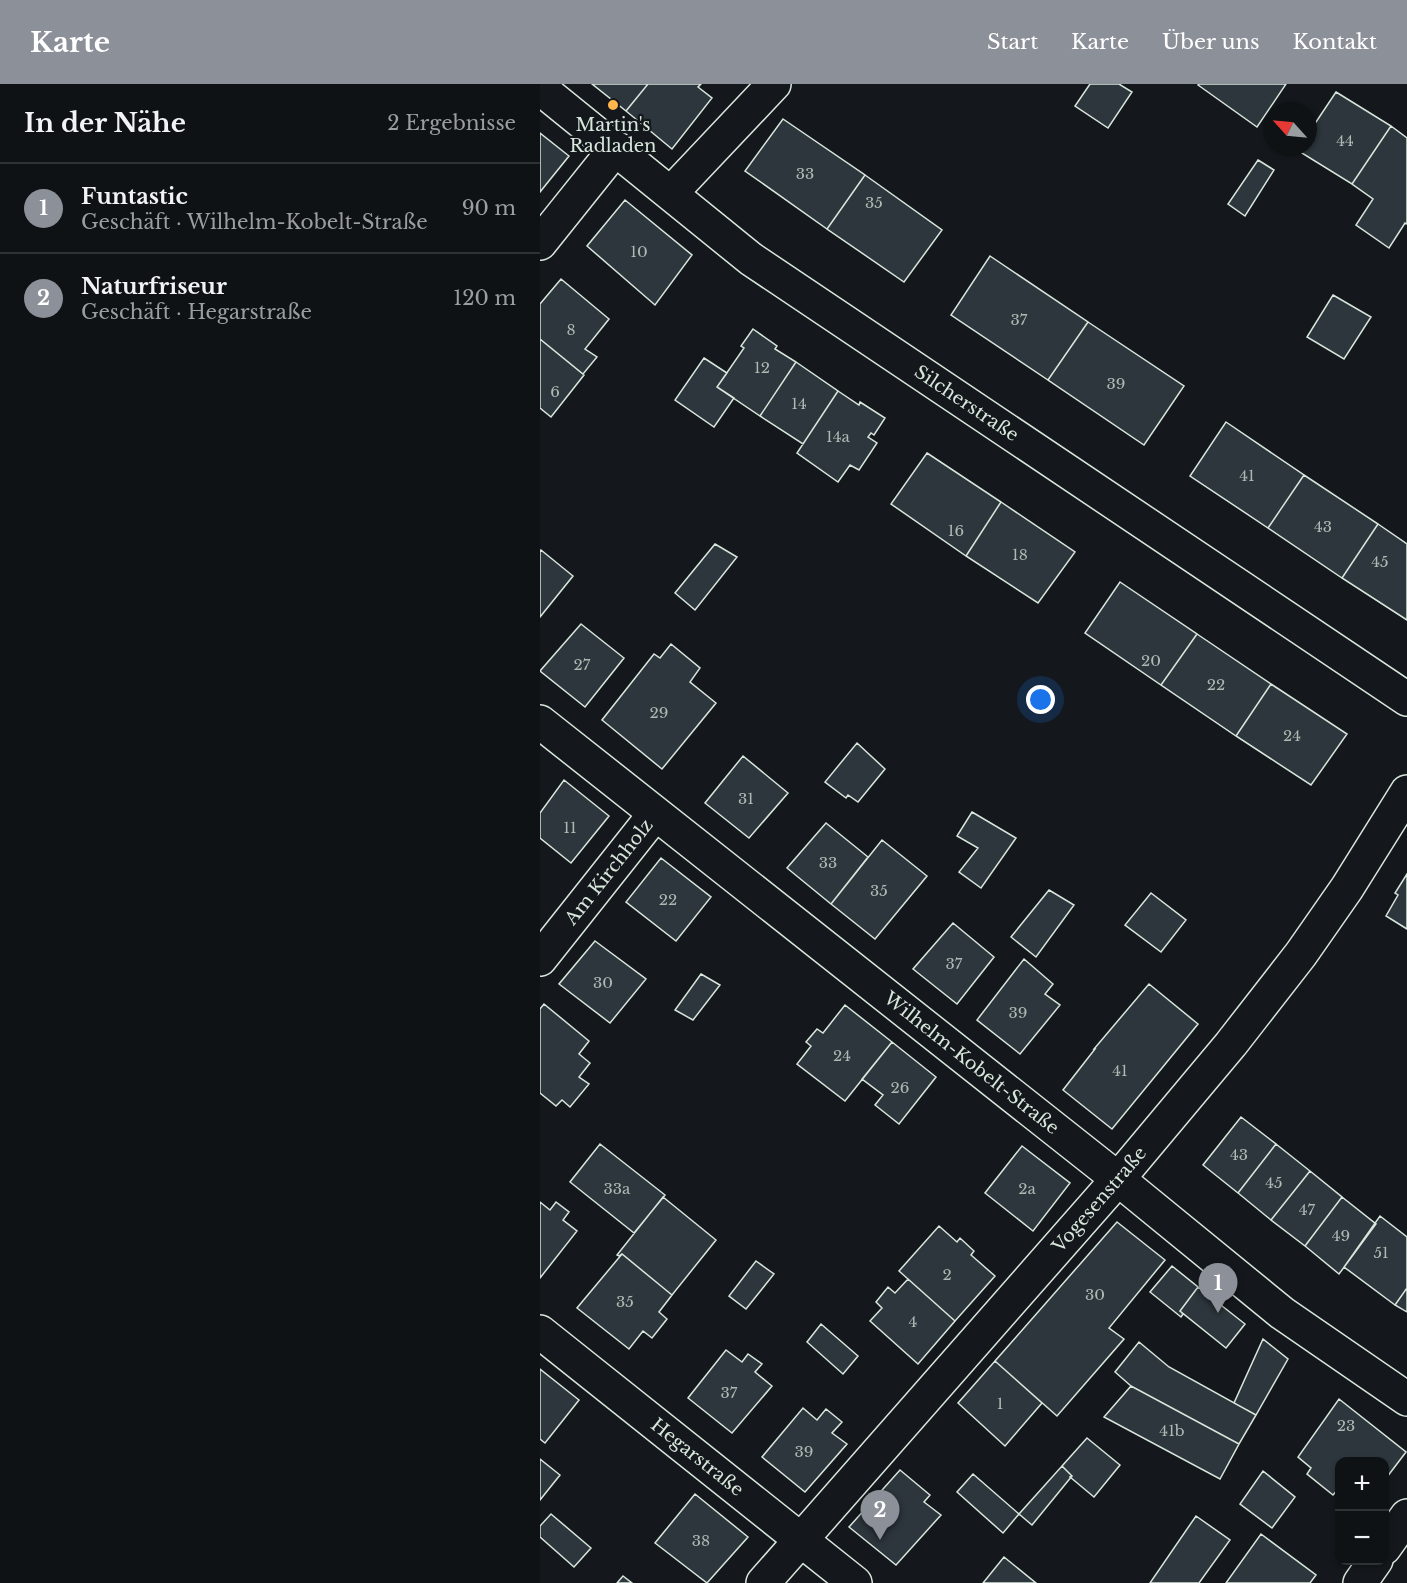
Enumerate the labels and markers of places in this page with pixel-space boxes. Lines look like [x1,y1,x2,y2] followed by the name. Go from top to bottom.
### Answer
[606,98,620,112] marker: Martin's Radladen
[570,114,657,157] place label: Martin's Radladen
[1198,1264,1238,1313] pin: 1
[860,1490,900,1540] pin: 2

